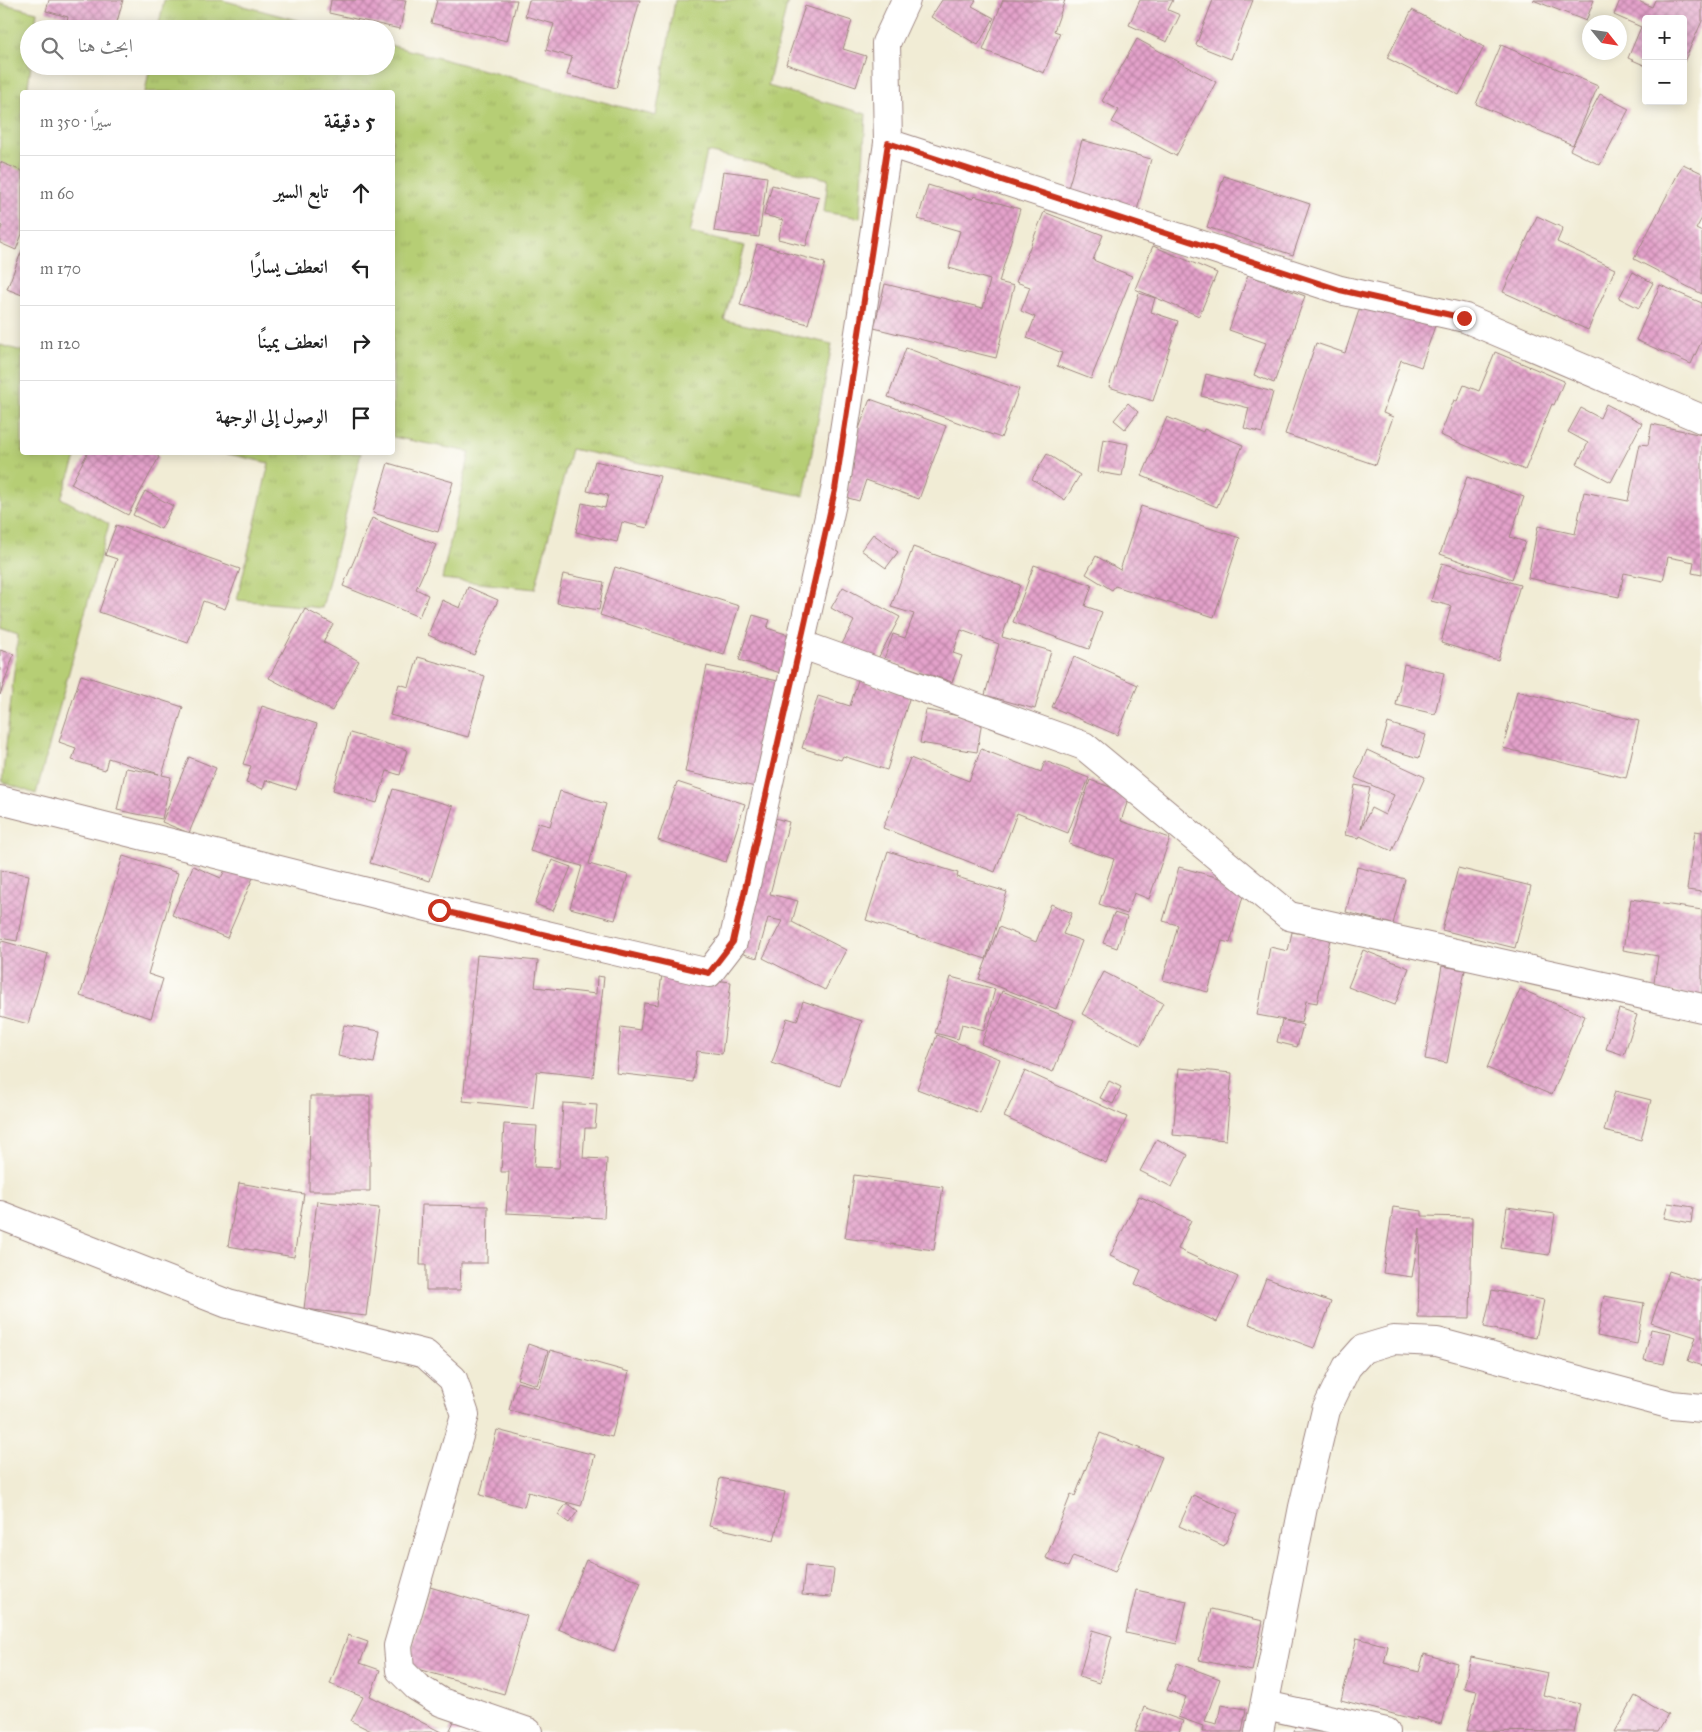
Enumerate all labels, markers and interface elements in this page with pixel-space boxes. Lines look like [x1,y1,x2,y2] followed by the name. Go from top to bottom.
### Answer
[1582,15,1627,60] north arrow
[1642,15,1687,105] map controls
[1642,15,1687,60] button: +
[20,20,395,75] search box
[38,34,66,62] icon: search
[78,34,133,57] text: ابحث هنا
[1642,60,1687,105] button: −
[324,108,375,134] text: 5 دقيقة
[40,112,112,131] text: سيرًا · 350 m
[347,179,375,207] icon: ahead
[274,180,328,203] text: تابع السير
[40,184,74,203] text: 60 m
[347,254,375,282] icon: left
[250,255,328,278] text: انعطف يسارًا
[40,259,81,278] text: 170 m
[1453,307,1476,330] route end
[347,329,375,357] icon: right
[258,330,328,353] text: انعطف يمينًا
[40,334,80,353] text: 120 m
[347,404,375,432] icon: arrive
[216,405,328,428] text: الوصول إلى الوجهة
[428,899,451,922] route start

